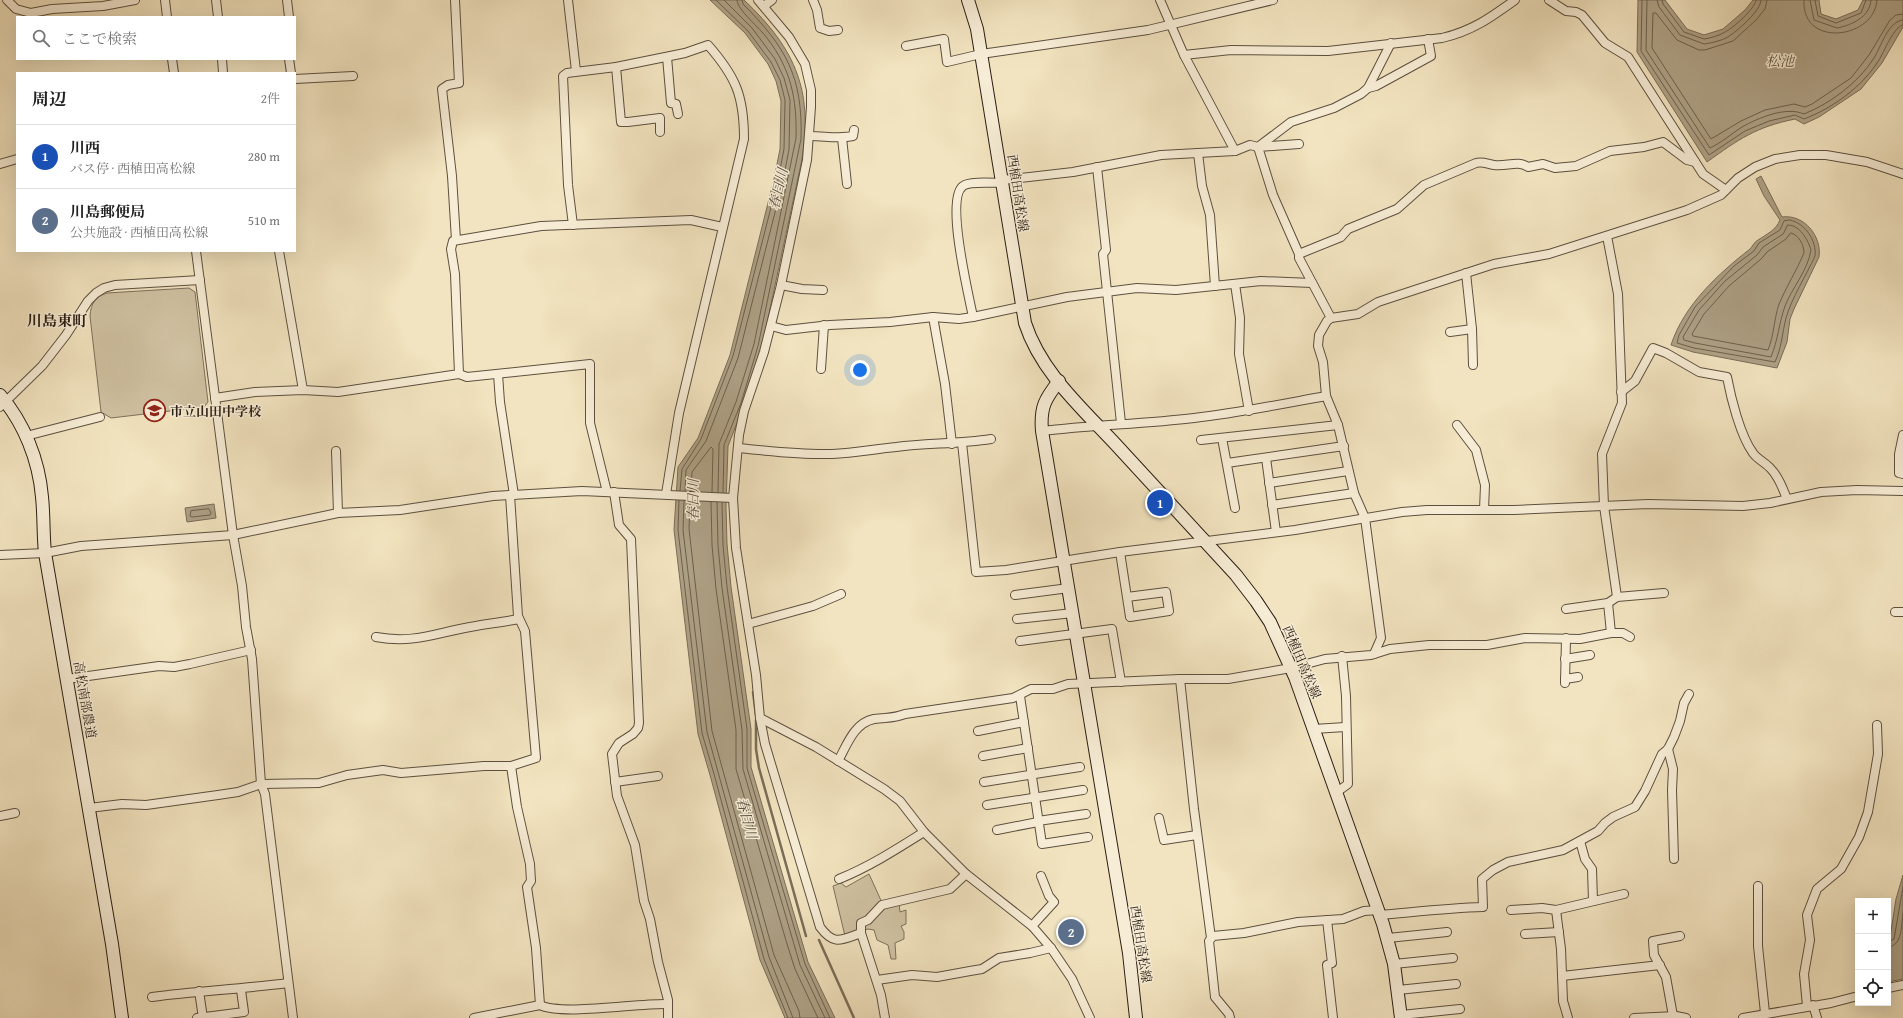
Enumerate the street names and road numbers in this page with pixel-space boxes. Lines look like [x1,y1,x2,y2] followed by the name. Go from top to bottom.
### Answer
[1003,153,1033,233] street label: 西植田高松線
[1278,622,1326,702] street label: 西植田高松線
[69,660,101,740] street label: 高松南部農道
[1126,904,1156,984] street label: 西植田高松線

